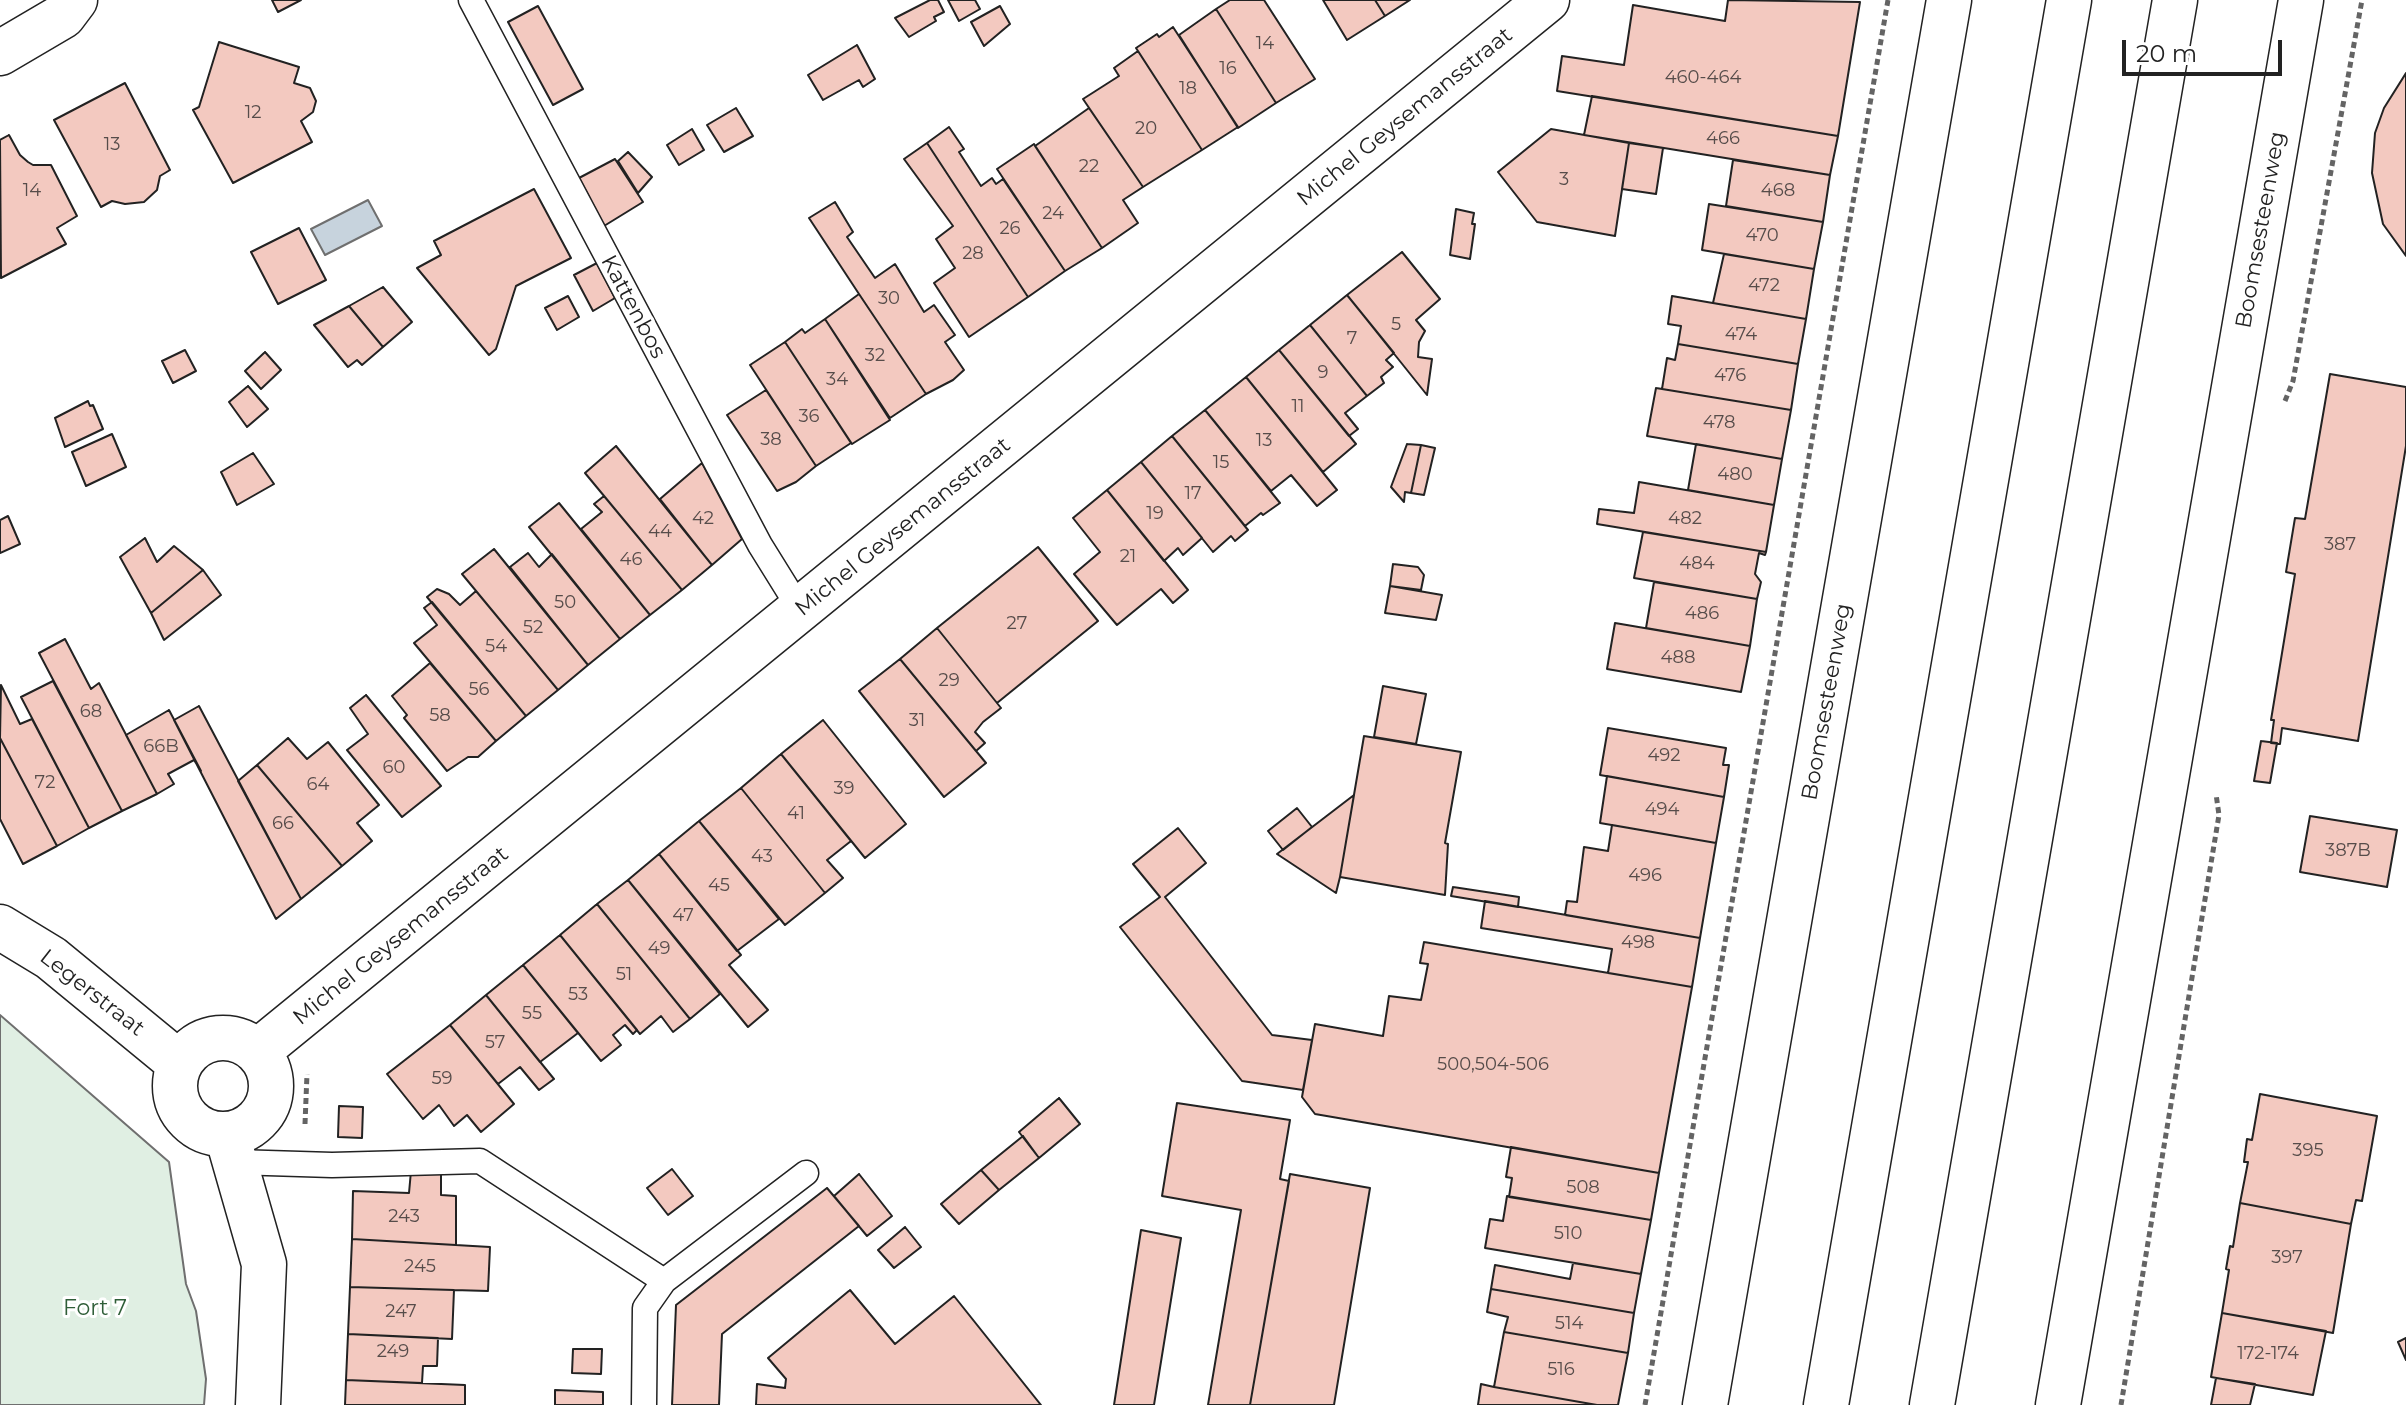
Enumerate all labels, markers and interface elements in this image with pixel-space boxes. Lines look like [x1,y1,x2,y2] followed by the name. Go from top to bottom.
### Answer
[1292,22,1518,212] street label: Michel Geysemansstraat
[2126,24,2286,74] scale bar
[1256,33,1274,55] house number: 14
[2136,39,2197,68] text: 20 m
[1219,58,1237,80] house number: 16
[1665,67,1741,89] house number: 460-464
[1179,78,1197,100] house number: 18
[245,102,261,124] house number: 12
[1135,118,1157,140] house number: 20
[1706,128,1740,150] house number: 466
[2231,130,2291,330] street label: Boomsesteenweg
[104,134,120,156] house number: 13
[1079,156,1099,178] house number: 22
[1559,169,1569,191] house number: 3
[23,180,41,202] house number: 14
[1761,180,1795,202] house number: 468
[1042,203,1064,225] house number: 24
[999,218,1021,240] house number: 26
[1745,225,1779,247] house number: 470
[962,243,984,265] house number: 28
[595,251,671,363] street label: Kattenbos
[1748,275,1780,297] house number: 472
[878,288,900,310] house number: 30
[1391,314,1401,336] house number: 5
[1725,324,1757,346] house number: 474
[1347,328,1357,350] house number: 7
[865,345,885,367] house number: 32
[1318,362,1328,384] house number: 9
[1714,365,1746,387] house number: 476
[826,369,848,391] house number: 34
[1292,396,1304,418] house number: 11
[798,406,820,428] house number: 36
[1703,412,1735,434] house number: 478
[760,429,782,451] house number: 38
[1256,430,1272,452] house number: 13
[790,432,1016,622] street label: Michel Geysemansstraat
[1213,452,1229,474] house number: 15
[1717,464,1753,486] house number: 480
[1184,483,1202,505] house number: 17
[1146,503,1164,525] house number: 19
[692,508,714,530] house number: 42
[1668,508,1702,530] house number: 482
[648,521,672,543] house number: 44
[2324,534,2356,556] house number: 387
[1120,546,1136,568] house number: 21
[620,549,642,571] house number: 46
[1679,553,1715,575] house number: 484
[554,592,576,614] house number: 50
[1797,602,1857,802] street label: Boomsesteenweg
[1685,603,1719,625] house number: 486
[1007,613,1027,635] house number: 27
[523,617,543,639] house number: 52
[485,636,507,658] house number: 54
[1660,647,1696,669] house number: 488
[938,670,960,692] house number: 29
[468,679,490,701] house number: 56
[80,701,102,723] house number: 68
[429,705,451,727] house number: 58
[909,710,925,732] house number: 31
[143,736,179,758] house number: 66B
[1648,745,1680,767] house number: 492
[383,757,405,779] house number: 60
[35,772,55,794] house number: 72
[307,774,329,796] house number: 64
[833,778,855,800] house number: 39
[1645,799,1679,821] house number: 494
[787,803,805,825] house number: 41
[272,813,294,835] house number: 66
[2325,840,2371,862] house number: 387B
[288,841,514,1031] street label: Michel Geysemansstraat
[751,846,773,868] house number: 43
[1628,865,1662,887] house number: 496
[708,875,730,897] house number: 45
[672,905,694,927] house number: 47
[1621,932,1655,954] house number: 498
[648,938,670,960] house number: 49
[34,944,150,1042] street label: Legerstraat
[616,964,632,986] house number: 51
[568,984,588,1006] house number: 53
[522,1003,542,1025] house number: 55
[485,1032,505,1054] house number: 57
[1437,1054,1549,1076] house number: 500,504-506
[431,1068,453,1090] house number: 59
[2292,1140,2324,1162] house number: 395
[1566,1177,1600,1199] house number: 508
[388,1206,420,1228] house number: 243
[1554,1223,1582,1245] house number: 510
[2271,1247,2303,1269] house number: 397
[404,1256,436,1278] house number: 245
[63,1296,127,1322] park label: Fort 7
[385,1301,417,1323] house number: 247
[1555,1313,1583,1335] house number: 514
[377,1341,409,1363] house number: 249
[2237,1343,2299,1365] house number: 172-174
[1547,1359,1575,1381] house number: 516

